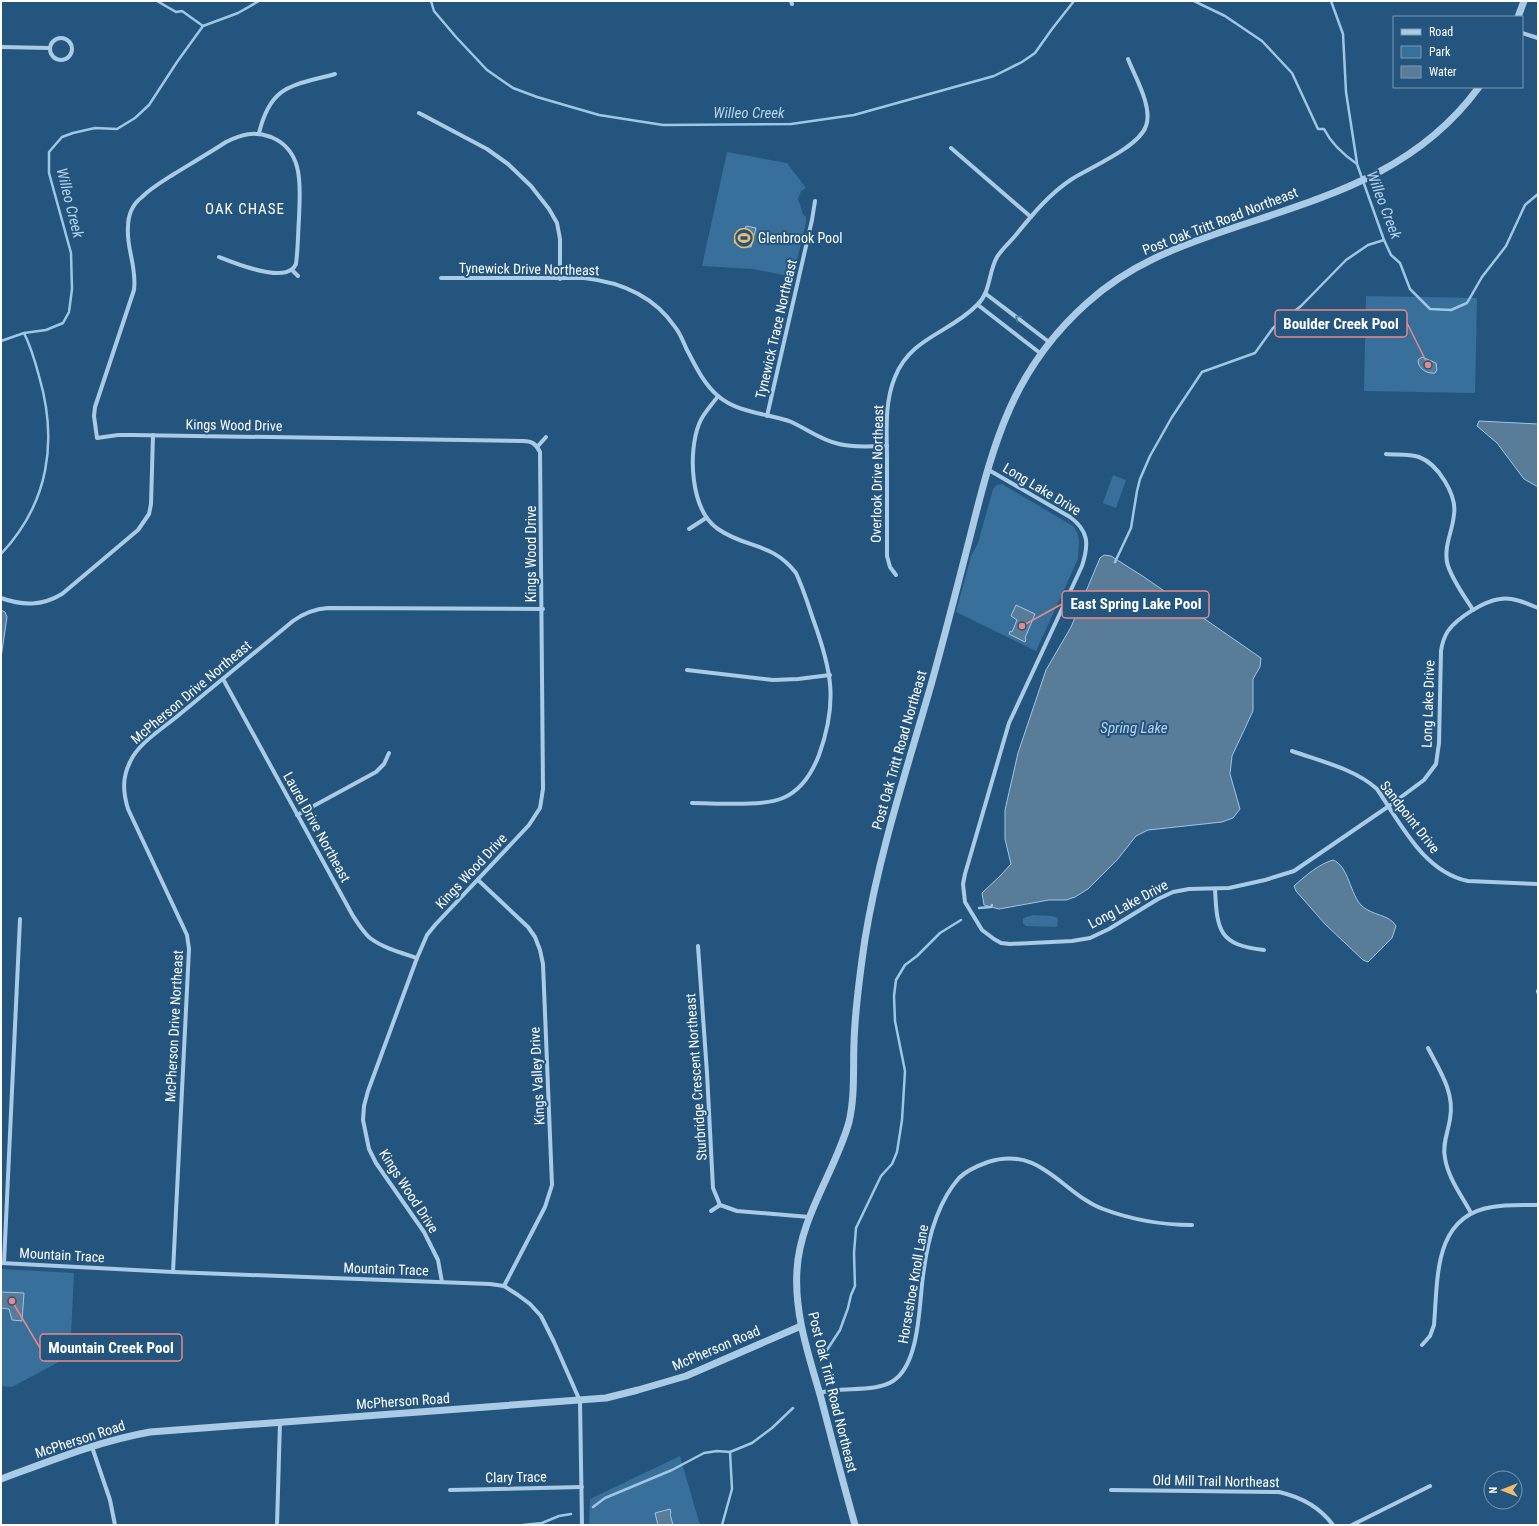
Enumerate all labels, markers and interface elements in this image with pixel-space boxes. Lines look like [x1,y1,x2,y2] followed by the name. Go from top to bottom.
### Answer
[1393,16,1523,88] legend
[1429,25,1453,39] text: Road
[1429,45,1451,59] text: Park
[1429,65,1457,79] text: Water
[713,104,785,122] water label: Willeo Creek
[53,166,87,240] water label: Willeo Creek
[1363,168,1405,242] water label: Willeo Creek
[1140,184,1300,258] street label: Post Oak Tritt Road Northeast
[205,200,285,218] district label: OAK CHASE
[733,227,755,249] sports icon: Glenbrook Pool
[758,230,842,246] place label: Glenbrook Pool
[752,258,800,400] street label: Tynewick Trace Northeast
[459,260,599,278] street label: Tynewick Drive Northeast
[1275,310,1407,337] callout: Boulder Creek Pool
[1283,315,1399,333] text: Boulder Creek Pool
[1015,316,1022,323] one-way arrow
[868,405,886,543] street label: Overlook Drive Northeast
[186,416,283,434] street label: Kings Wood Drive
[1000,460,1084,519] street label: Long Lake Drive
[523,505,539,602] street label: Kings Wood Drive
[1062,591,1209,618] callout: East Spring Lake Pool
[1071,595,1202,613] text: East Spring Lake Pool
[128,637,254,747] street label: McPherson Drive Northeast
[1418,659,1438,748] street label: Long Lake Drive
[869,669,929,831] street label: Post Oak Tritt Road Northeast
[1100,719,1168,737] water label: Spring Lake
[280,769,354,885] street label: Laurel Drive Northeast
[1377,778,1443,857] street label: Sandpoint Drive
[432,830,510,912] street label: Kings Wood Drive
[1085,876,1171,932] street label: Long Lake Drive
[162,950,186,1102] street label: McPherson Drive Northeast
[682,993,710,1161] street label: Sturbridge Crescent Northeast
[526,1026,548,1125] street label: Kings Valley Drive
[376,1146,442,1236] street label: Kings Wood Drive
[895,1223,931,1345] street label: Horseshoe Knoll Lane
[19,1245,106,1265] street label: Mountain Trace
[343,1260,429,1279] street label: Mountain Trace
[805,1310,861,1474] street label: Post Oak Tritt Road Northeast
[670,1322,762,1374] street label: McPherson Road
[40,1334,182,1361] callout: Mountain Creek Pool
[48,1339,174,1357] text: Mountain Creek Pool
[356,1390,450,1412] street label: McPherson Road
[33,1417,127,1461] street label: McPherson Road
[485,1468,547,1486] street label: Clary Trace
[1483,1470,1523,1510] north arrow
[1152,1472,1280,1490] street label: Old Mill Trail Northeast
[1487,1486,1500,1493] text: N

